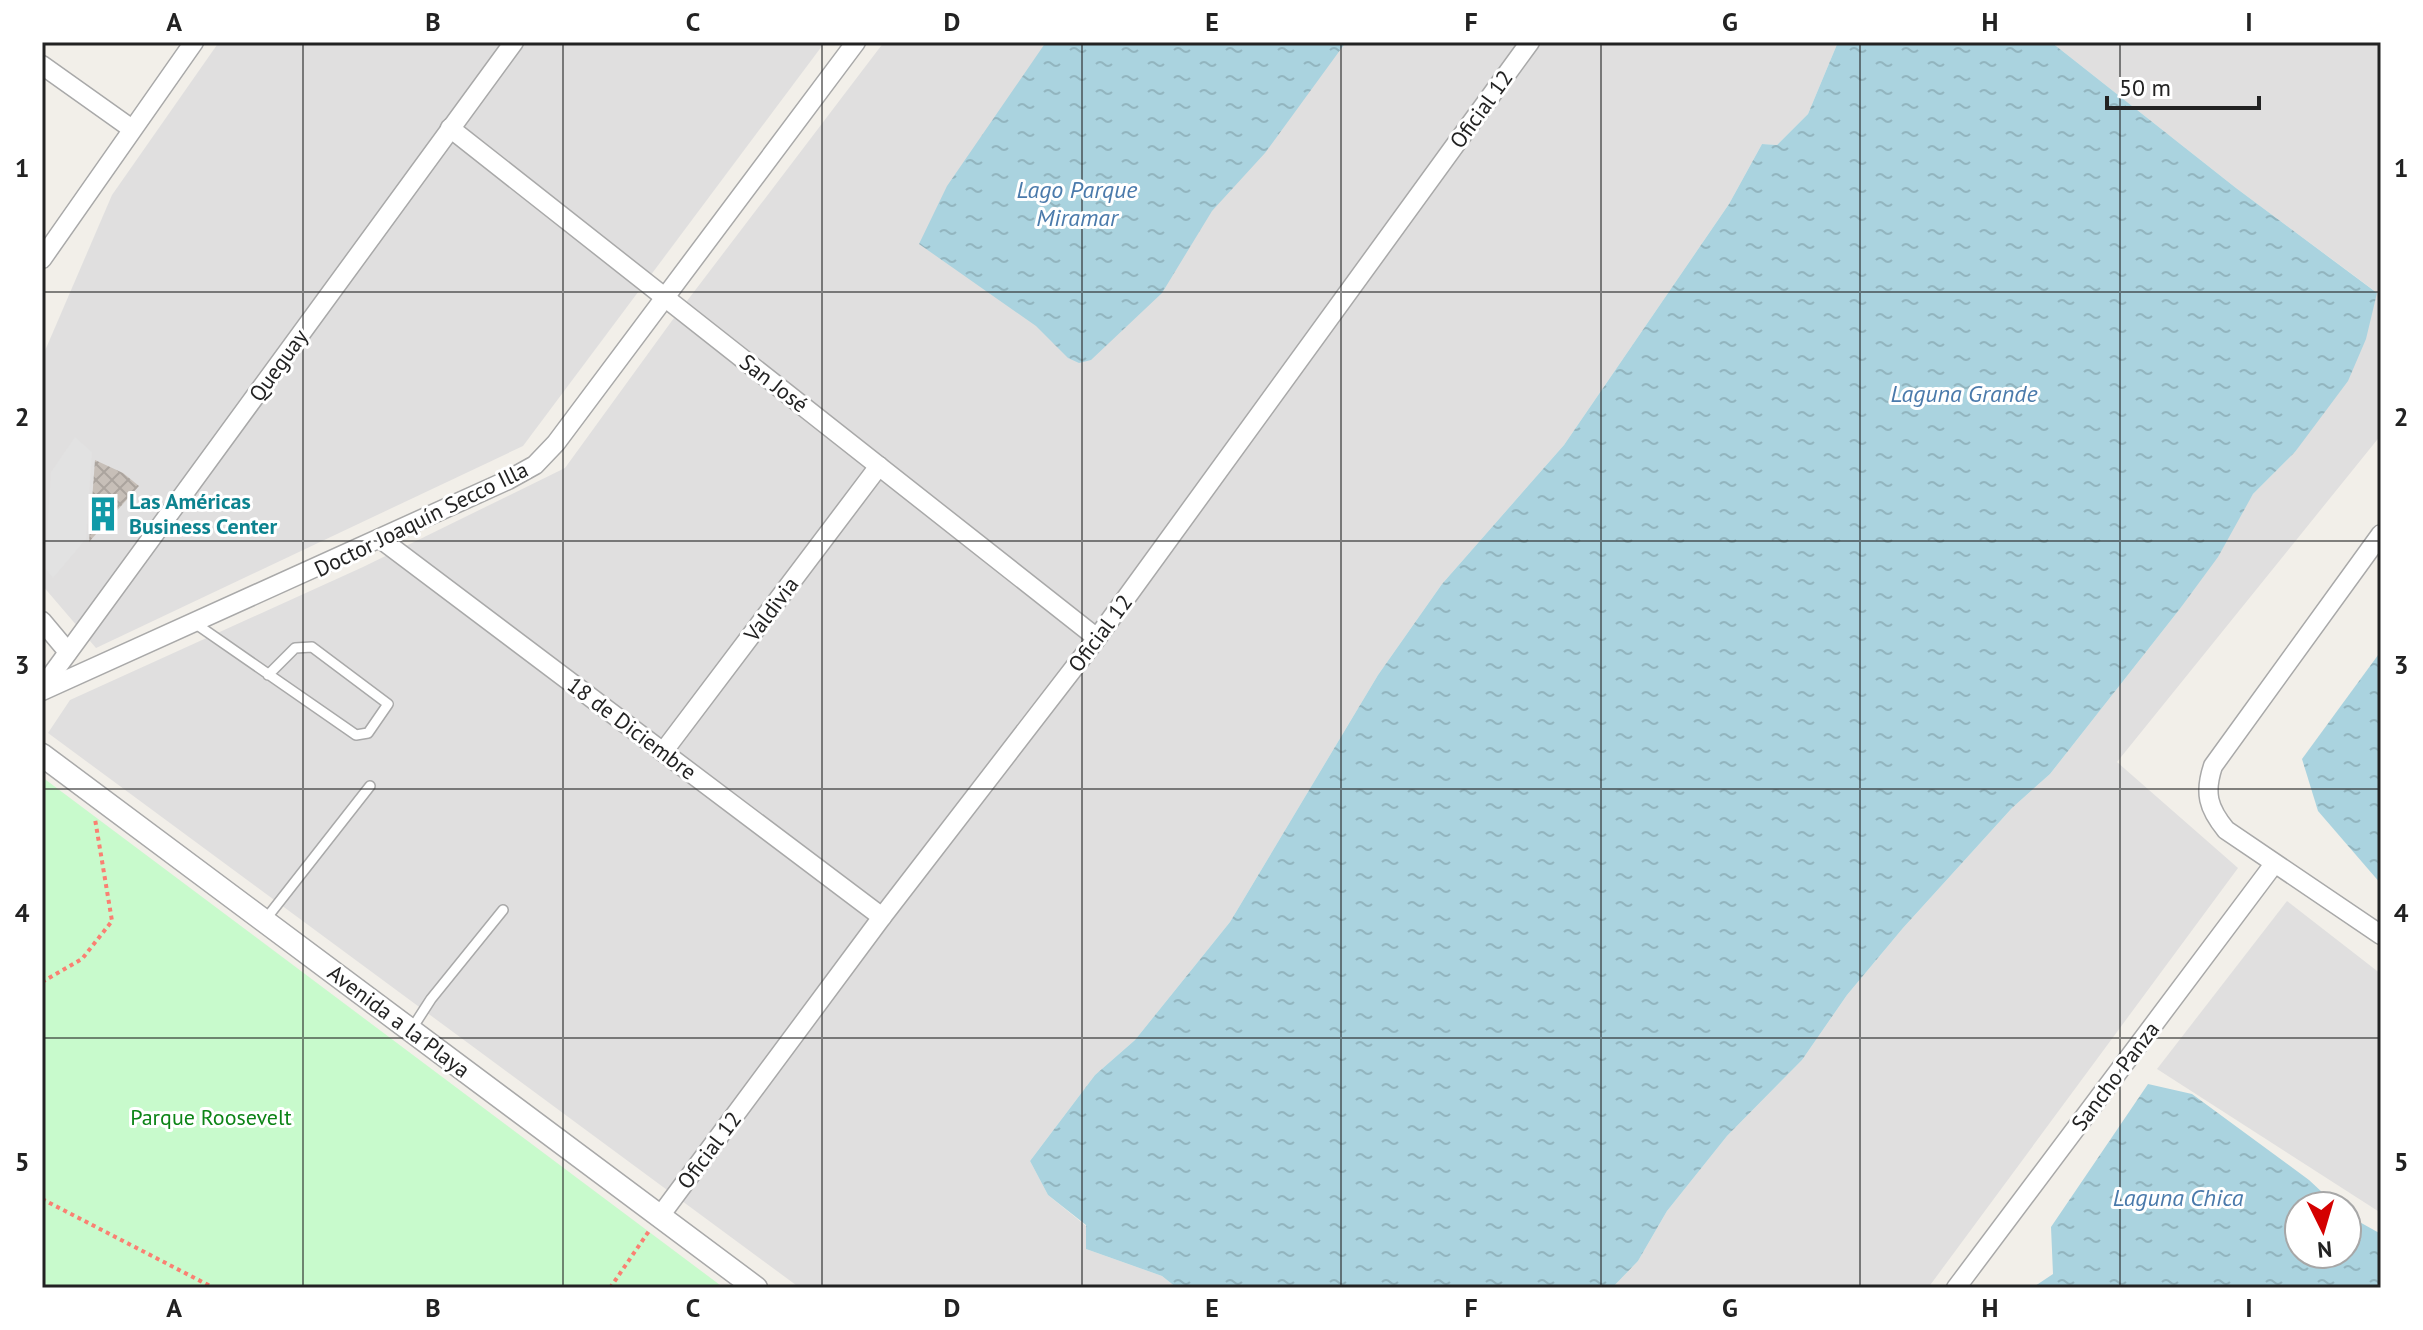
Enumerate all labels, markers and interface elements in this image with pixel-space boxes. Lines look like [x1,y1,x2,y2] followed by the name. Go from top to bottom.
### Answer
[166,5,182,38] text: A
[425,5,441,38] text: B
[686,5,700,38] text: C
[944,5,960,38] text: D
[1205,5,1219,38] text: E
[1464,5,1478,38] text: F
[1722,5,1738,38] text: G
[1982,5,1998,38] text: H
[2245,5,2253,38] text: I
[2107,60,2259,110] scale bar
[1443,64,1519,154] street label: Oficial 12
[2119,72,2171,103] text: 50 m
[15,151,29,184] text: 1
[2394,151,2408,184] text: 1
[1017,174,1137,233] water label: Lago Parque Miramar
[242,323,314,407] street label: Queguay
[734,348,814,418] street label: San José
[1890,378,2038,409] water label: Laguna Grande
[15,400,29,433] text: 2
[2394,400,2408,433] text: 2
[310,455,532,583] street label: Doctor Joaquín Secco Illa
[129,487,277,540] place label: Las Américas Business Center
[84,495,122,533] building icon: Las Américas Business Center
[737,571,804,648] street label: Valdivia
[1062,589,1138,677] street label: Oficial 12
[15,648,29,681] text: 3
[2394,648,2408,681] text: 3
[562,670,702,786] street label: 18 de Diciembre
[15,896,30,929] text: 4
[2394,896,2409,929] text: 4
[322,958,476,1084] street label: Avenida a la Playa
[2065,1016,2165,1136] street label: Sancho Panza
[130,1103,292,1131] park label: Parque Roosevelt
[671,1106,747,1194] street label: Oficial 12
[15,1145,29,1178] text: 5
[2394,1145,2408,1178] text: 5
[2113,1182,2244,1213] water label: Laguna Chica
[2283,1190,2363,1270] north arrow
[2316,1235,2333,1265] text: N
[166,1291,182,1324] text: A
[425,1291,441,1324] text: B
[686,1291,700,1324] text: C
[944,1291,960,1324] text: D
[1205,1291,1219,1324] text: E
[1464,1291,1478,1324] text: F
[1722,1291,1738,1324] text: G
[1982,1291,1998,1324] text: H
[2245,1291,2253,1324] text: I

